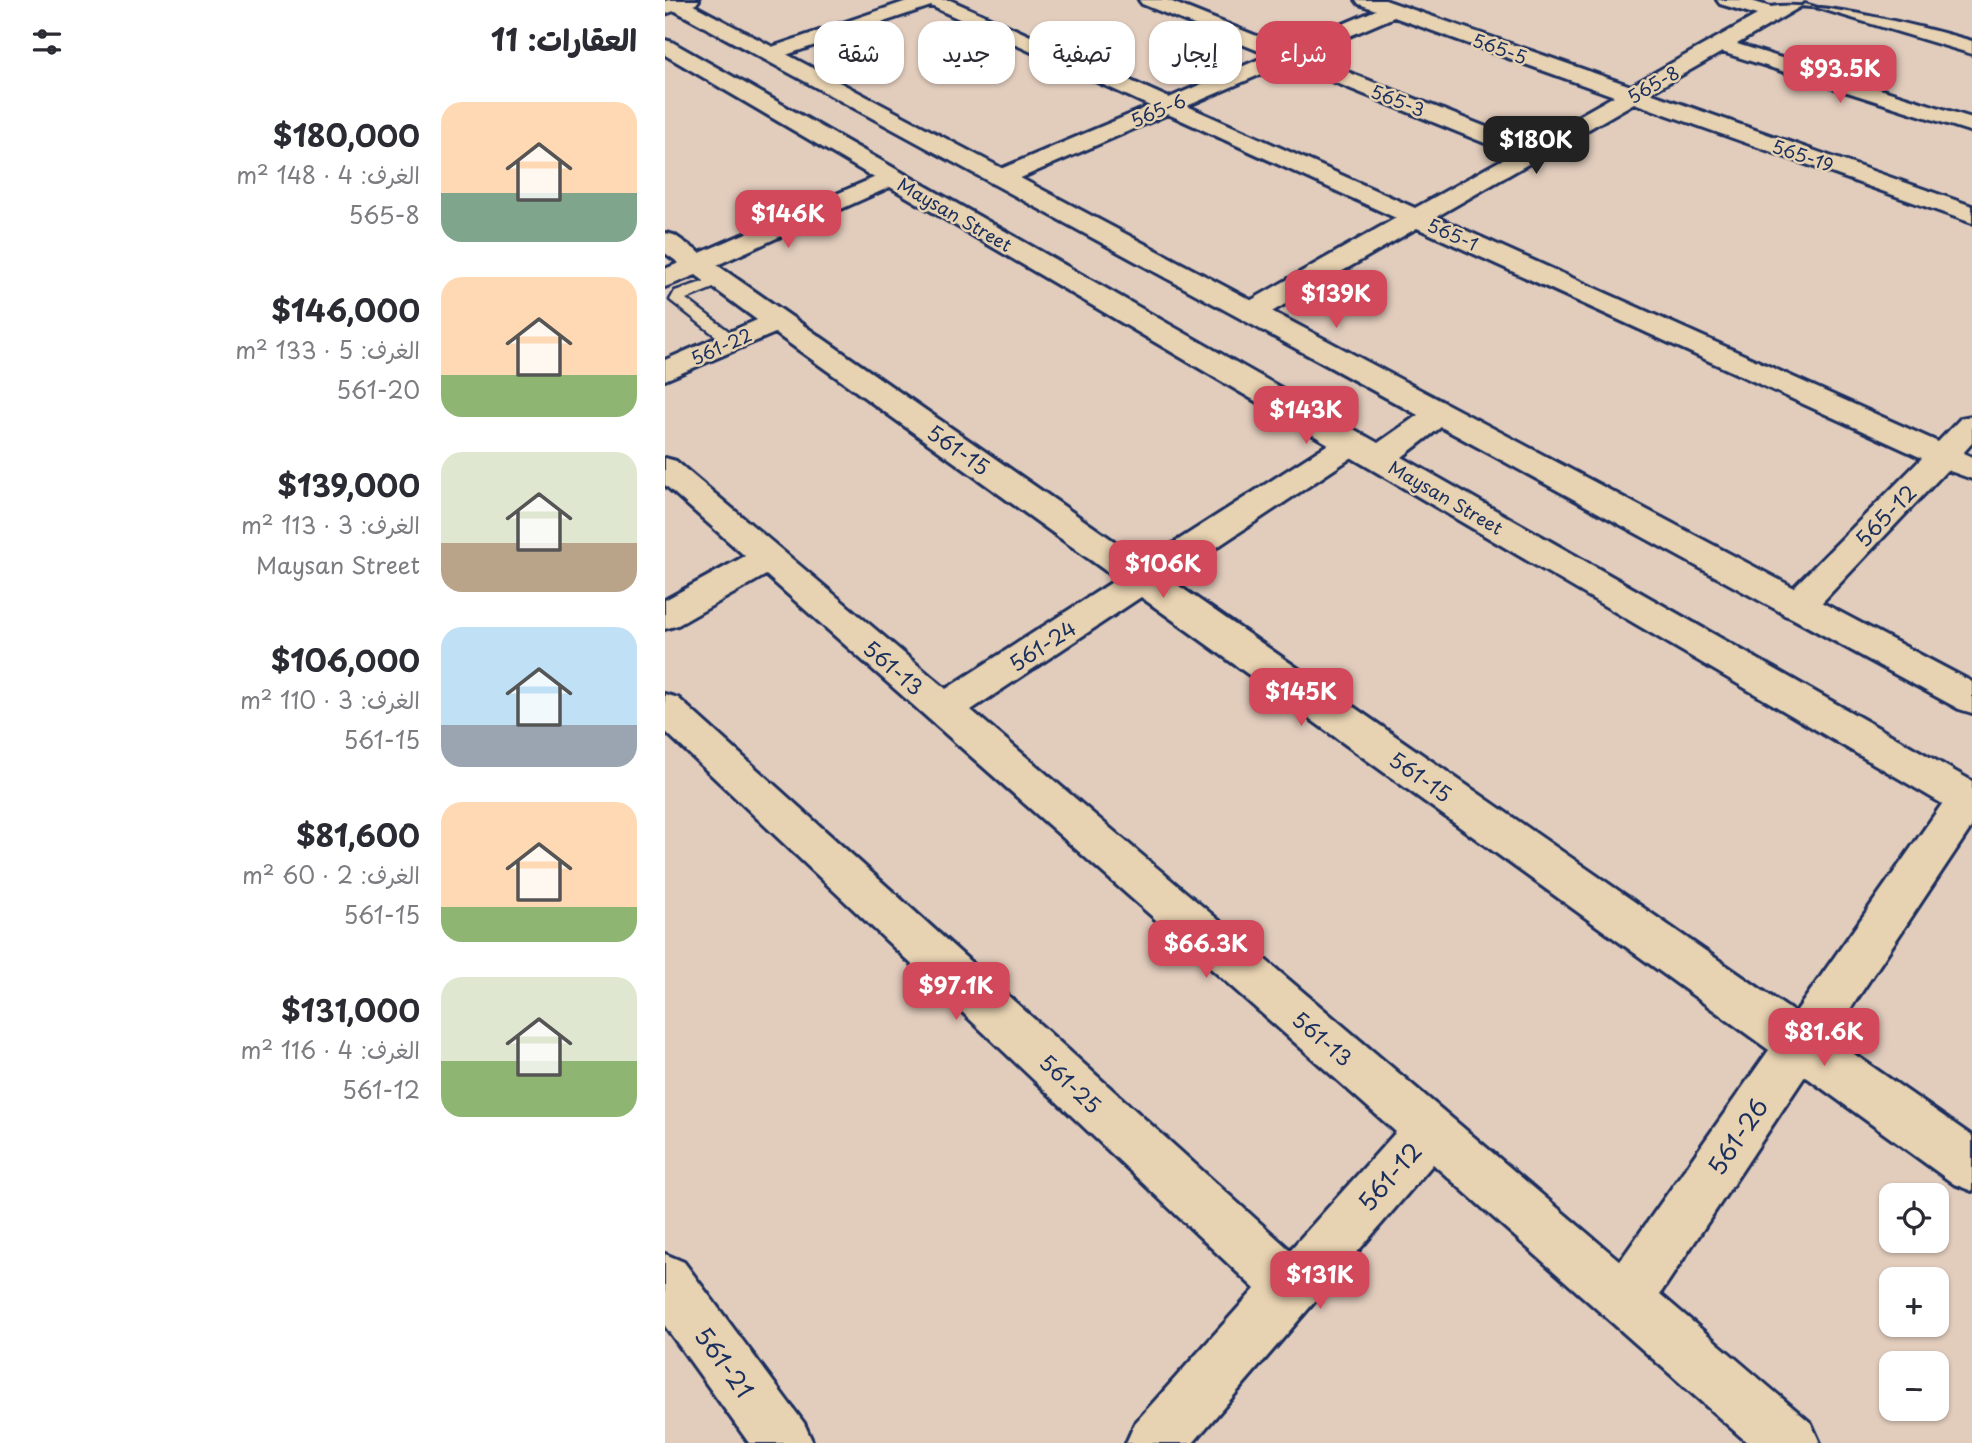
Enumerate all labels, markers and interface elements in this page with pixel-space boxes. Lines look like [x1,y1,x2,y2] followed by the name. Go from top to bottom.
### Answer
[491,16,637,61] text: العقارات: 11
[814,21,904,84] chip: شقة
[918,21,1015,84] chip: جديد
[1029,21,1135,84] chip: تصفية
[1149,21,1242,84] chip: إيجار
[1256,21,1351,84] chip: شراء
[28,23,66,61] icon: filters
[1469,26,1531,70] street label: 565-5
[1783,46,1897,105] pin: $93.5K
[1799,50,1881,85] text: $93.5K
[1622,58,1684,110] street label: 565-8
[1367,77,1429,123] street label: 565-3
[1126,86,1190,134] street label: 565-6
[273,112,420,157] text: $180,000
[1487,116,1585,176] pin: $180K
[1499,121,1573,156] text: $180K
[497,130,581,214] icon: home
[1769,132,1837,178] street label: 565-19
[236,157,420,192] text: الغرف: 4 · 148 m²
[893,170,1017,258] street label: Maysan Street
[739,190,837,250] pin: $146K
[751,195,825,230] text: $146K
[349,197,420,232] text: 565-8
[1423,211,1483,257] street label: 565-1
[1287,270,1385,330] pin: $139K
[1301,275,1371,310] text: $139K
[271,287,420,332] text: $146,000
[497,305,581,389] icon: home
[686,321,756,371] street label: 561-22
[235,332,420,367] text: الغرف: 5 · 133 m²
[336,372,420,407] text: 561-20
[1257,386,1355,446] pin: $143K
[1270,391,1342,426] text: $143K
[921,416,997,482] street label: 561-15
[1384,453,1508,541] street label: Maysan Street
[278,462,420,507] text: $139,000
[1847,476,1923,554] street label: 565-12
[497,480,581,564] icon: home
[241,507,420,542] text: الغرف: 3 · 113 m²
[1114,540,1212,600] pin: $106K
[1125,545,1201,580] text: $106K
[256,547,420,582] text: Maysan Street
[1002,611,1082,679] street label: 561-24
[857,632,931,702] street label: 561-13
[271,637,420,682] text: $106,000
[497,655,581,739] icon: home
[1252,668,1350,728] pin: $145K
[1265,673,1337,708] text: $145K
[240,682,420,717] text: الغرف: 3 · 110 m²
[343,722,420,757] text: 561-15
[1383,743,1459,809] street label: 561-15
[296,812,420,857] text: $81,600
[497,830,581,914] icon: home
[242,857,420,892] text: الغرف: 2 · 60 m²
[343,897,420,932] text: 561-15
[1149,920,1263,980] pin: $66.3K
[1164,925,1248,960] text: $66.3K
[899,962,1013,1022] pin: $97.1K
[919,967,993,1002] text: $97.1K
[281,987,420,1032] text: $131,000
[1286,1003,1360,1073] street label: 561-13
[497,1005,581,1089] icon: home
[1767,1009,1881,1068] pin: $81.6K
[1784,1013,1864,1048] text: $81.6K
[241,1032,420,1067] text: الغرف: 4 · 116 m²
[1033,1046,1109,1120] street label: 561-25
[342,1072,420,1107] text: 561-12
[1698,1090,1776,1182] street label: 561-26
[1349,1133,1429,1219] street label: 561-12
[1879,1183,1949,1421] map controls
[1879,1183,1949,1253] button: locate
[1271,1252,1369,1311] pin: $131K
[1286,1256,1354,1291] text: $131K
[1879,1267,1949,1337] button: +
[687,1319,763,1405] street label: 561-21
[1879,1351,1949,1421] button: −

